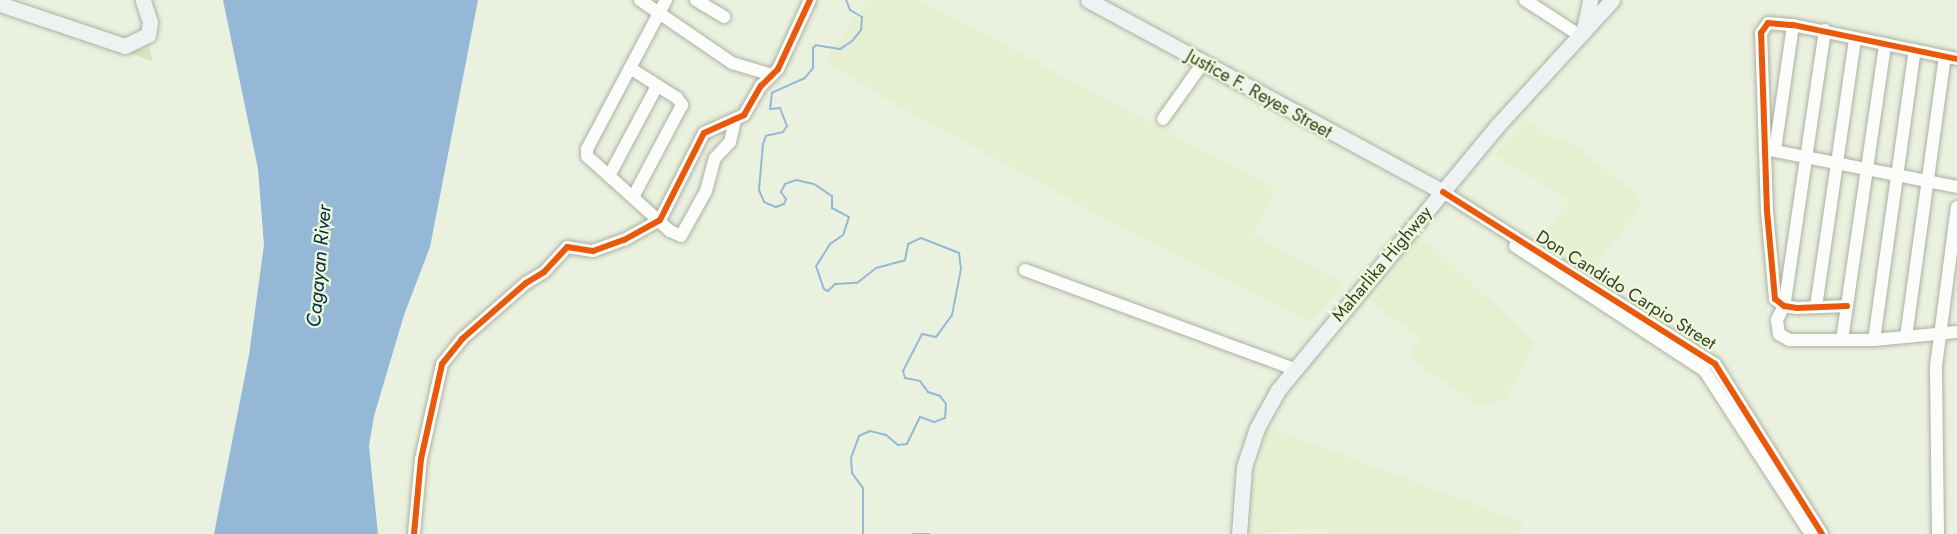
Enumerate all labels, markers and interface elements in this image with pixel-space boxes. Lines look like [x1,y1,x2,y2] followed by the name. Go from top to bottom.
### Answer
[1182,45,1336,143] street label: Justice F. Reyes Street
[1327,202,1437,326] street label: Maharlika Highway
[302,204,336,328] water label: Cagayan River
[1532,226,1720,354] street label: Don Candido Carpio Street

